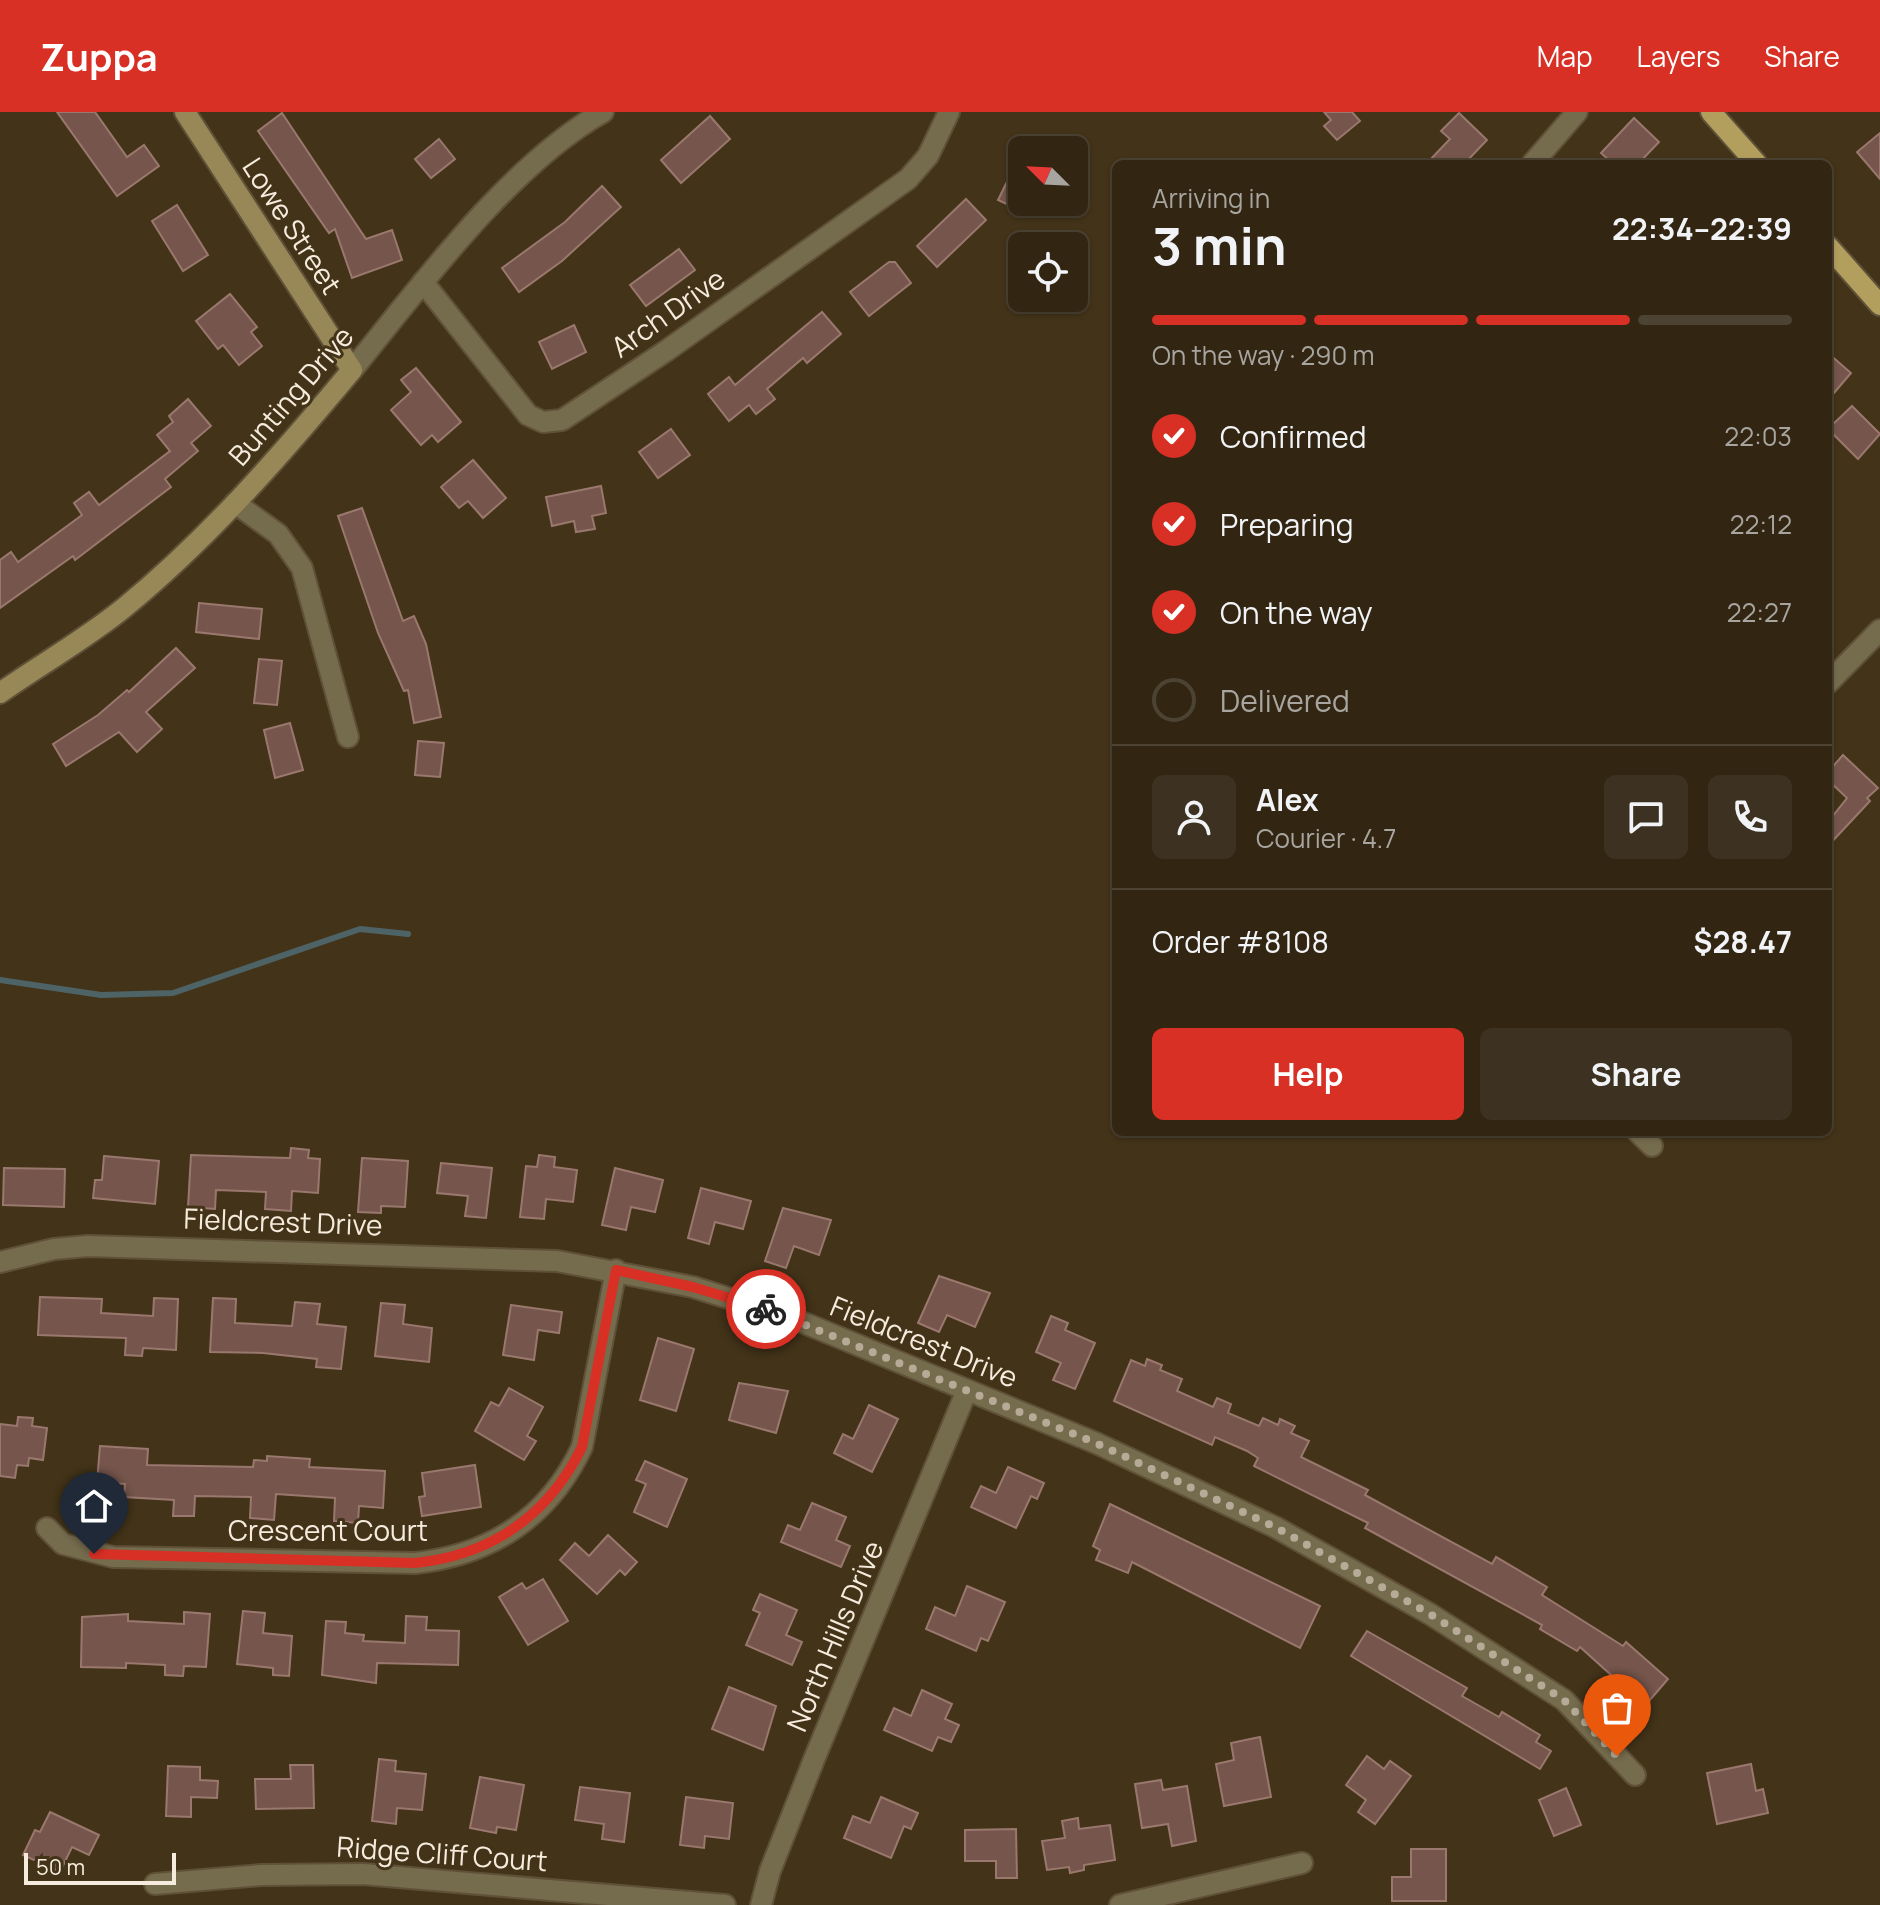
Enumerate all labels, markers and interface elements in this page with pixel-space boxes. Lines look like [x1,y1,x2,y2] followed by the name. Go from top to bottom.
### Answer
[40,30,158,82] text: Zuppa
[1537,37,1593,75] text: Map
[1637,37,1720,75] text: Layers
[1764,37,1840,75] text: Share
[1008,136,1088,216] north arrow
[1008,136,1088,312] map controls
[235,150,351,301] street label: Lowe Street
[1152,180,1270,216] text: Arriving in
[1612,208,1792,249] text: 22:34–22:39
[1152,210,1287,281] text: 3 min
[1008,232,1088,312] button: locate
[603,259,732,365] street label: Arch Drive
[219,318,361,473] street label: Bunting Drive
[1152,337,1375,373] text: On the way · 290 m
[1152,414,1196,458] icon: check
[1220,416,1367,457] text: Confirmed
[1724,418,1792,454] text: 22:03
[1152,502,1196,546] icon: check
[1220,504,1354,545] text: Preparing
[1730,506,1792,542] text: 22:12
[1152,590,1196,634] icon: check
[1220,592,1373,633] text: On the way
[1727,594,1792,630] text: 22:27
[1220,680,1350,721] text: Delivered
[1152,775,1236,859] button: person
[1604,775,1688,859] button: chat
[1708,775,1792,859] button: phone
[1256,779,1319,820] text: Alex
[1256,820,1396,856] text: Courier · 4.7
[1152,921,1329,962] text: Order #8108
[1694,921,1792,962] text: $28.47
[1152,1028,1464,1120] button: Help
[1480,1028,1792,1120] button: Share
[183,1199,383,1243] street label: Fieldcrest Drive
[726,1269,806,1349] courier
[825,1286,1024,1396] street label: Fieldcrest Drive
[744,1287,788,1331] icon: bike
[60,1472,128,1554] pin
[72,1484,116,1528] icon: home
[228,1511,428,1549] street label: Crescent Court
[777,1534,891,1737] street label: North Hills Drive
[1583,1674,1651,1756] pin
[1595,1686,1639,1730] icon: bag
[335,1827,549,1879] street label: Ridge Cliff Court
[24,1849,176,1885] scale bar
[36,1852,85,1882] text: 50 m

